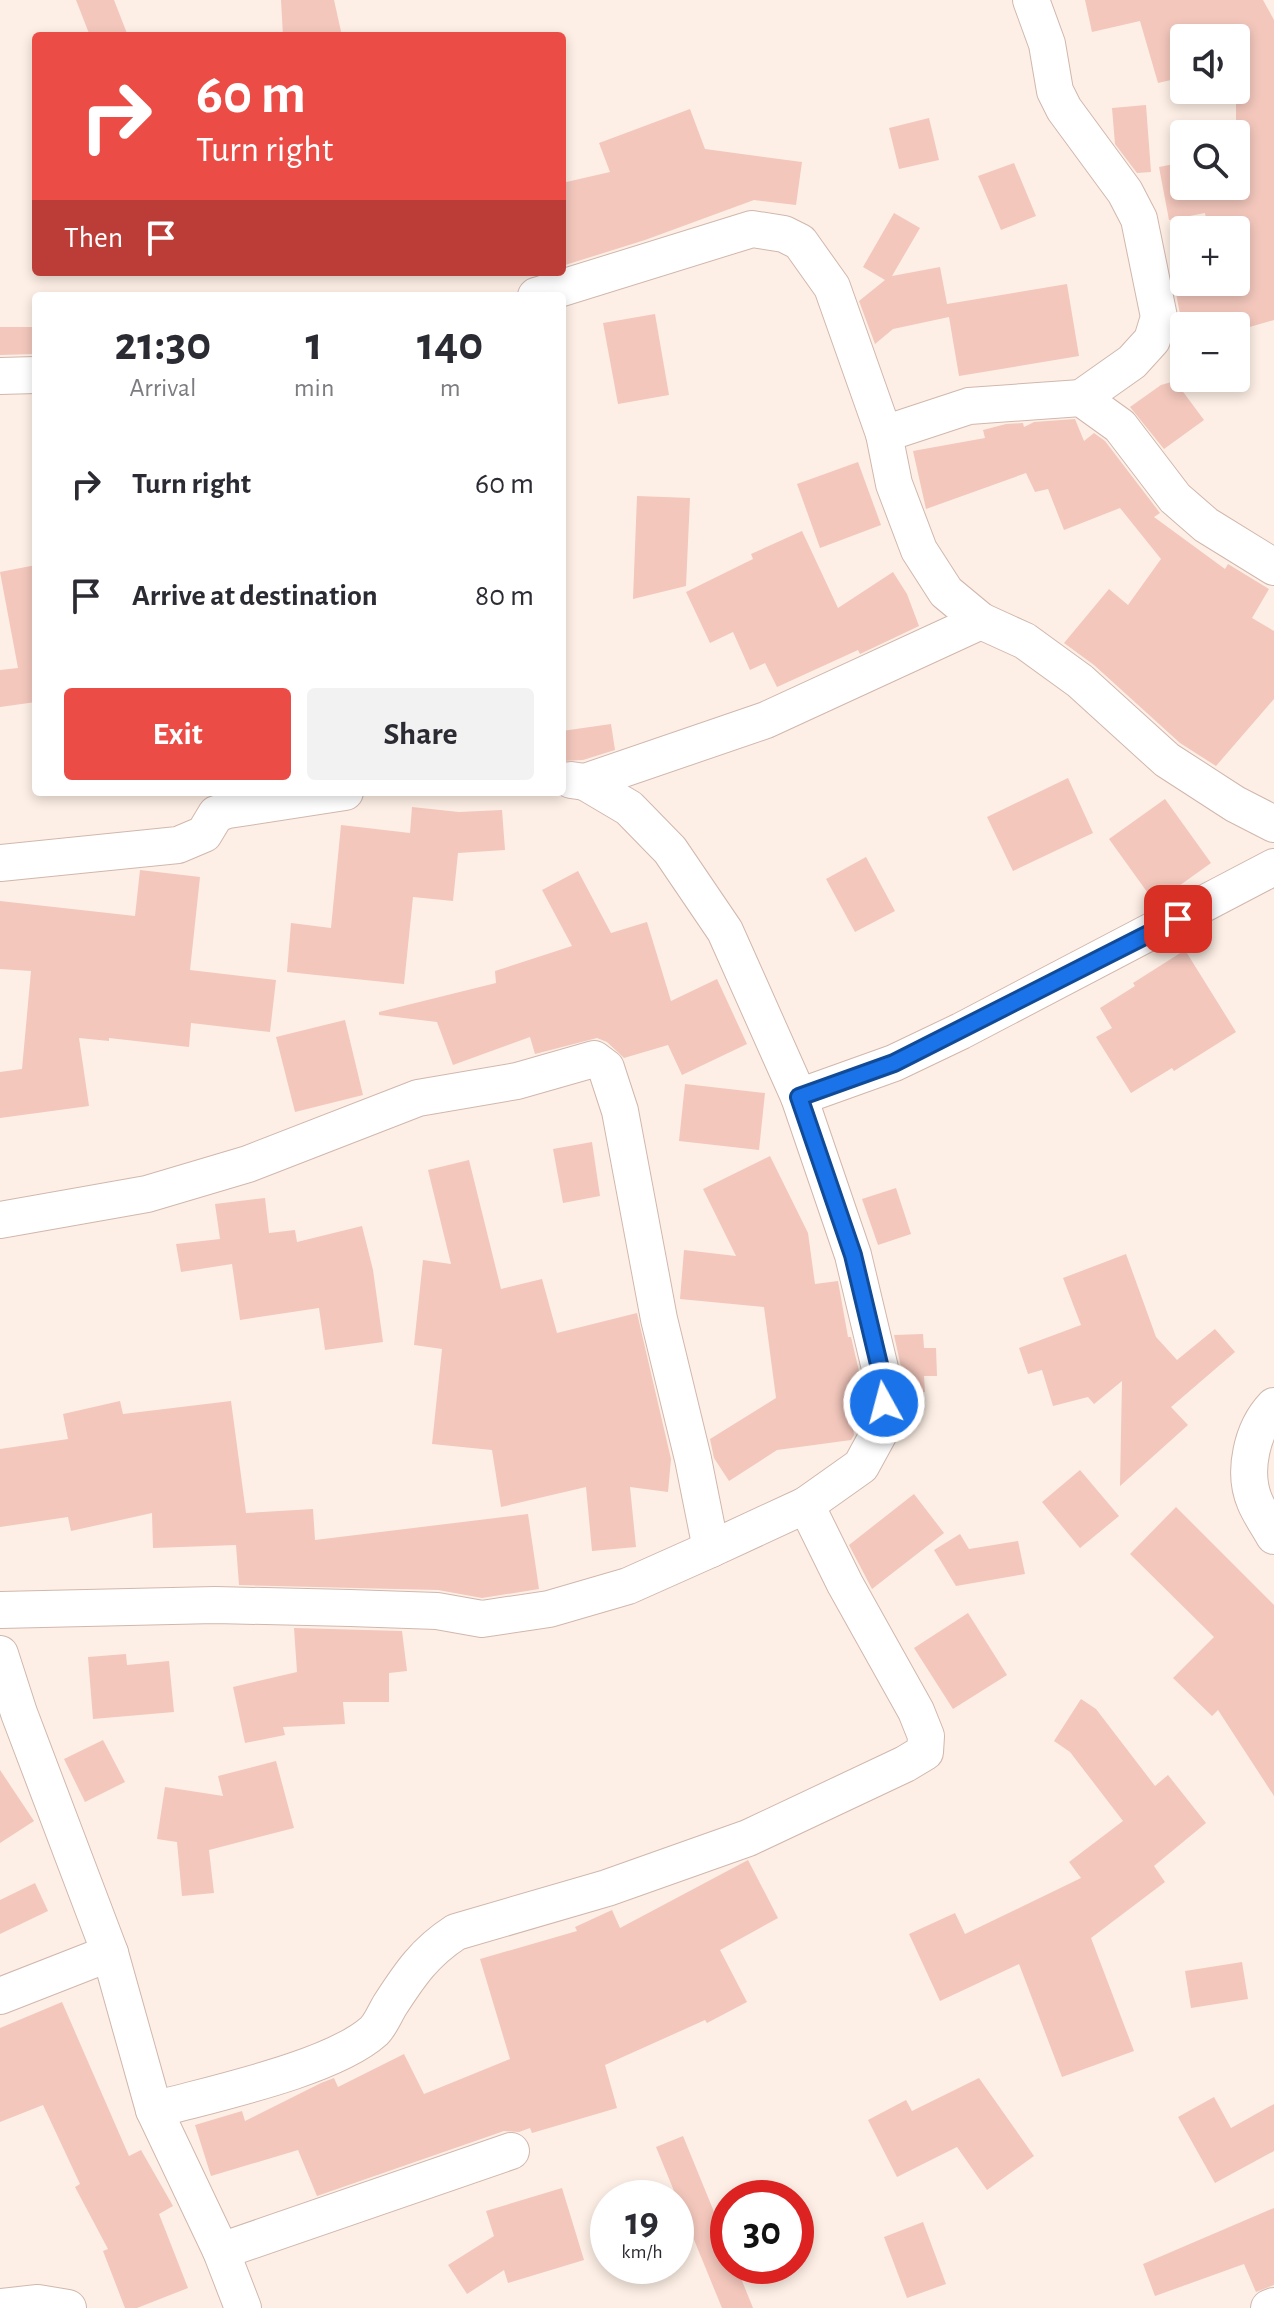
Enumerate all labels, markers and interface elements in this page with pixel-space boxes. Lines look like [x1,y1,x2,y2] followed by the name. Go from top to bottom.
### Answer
[1170,24,1250,392] map controls
[1170,24,1250,104] button: sound
[64,64,168,168] icon: right
[196,67,306,123] text: 60 m
[1170,120,1250,200] button: search
[196,132,333,168] text: Turn right
[139,216,183,260] icon: arrive
[1170,216,1250,296] button: +
[64,223,123,253] text: Then
[1170,312,1250,392] button: −
[115,321,211,369] text: 21:30
[305,321,323,369] text: 1
[417,321,483,369] text: 140
[129,375,196,401] text: Arrival
[294,375,334,401] text: min
[440,375,461,401] text: m
[64,462,108,506] icon: right
[132,469,251,499] text: Turn right
[475,469,534,499] text: 60 m
[64,574,108,618] icon: arrive
[132,581,378,611] text: Arrive at destination
[475,581,534,611] text: 80 m
[64,688,291,780] button: Exit
[307,688,534,780] button: Share
[1144,885,1212,953] pin
[1156,897,1200,941] icon: arrive
[842,1361,926,1445] position arrow
[710,2180,814,2284] speed limit sign: 30
[625,2202,659,2242] text: 19
[621,2242,663,2262] text: km/h

